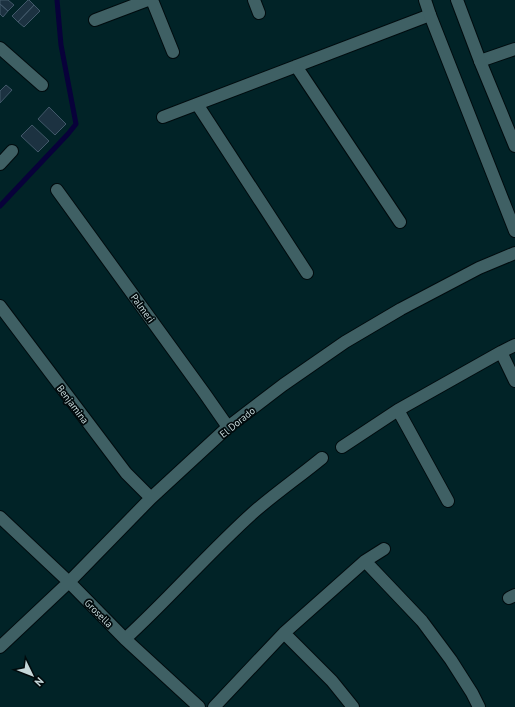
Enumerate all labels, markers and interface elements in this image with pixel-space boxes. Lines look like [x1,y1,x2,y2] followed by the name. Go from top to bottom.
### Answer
[128,291,157,325] street label: Palmeri
[54,382,91,426] street label: Benjamina
[217,404,258,441] street label: El Dorado
[82,596,116,630] street label: Grosella
[12,655,52,695] north arrow
[32,674,47,689] text: N

